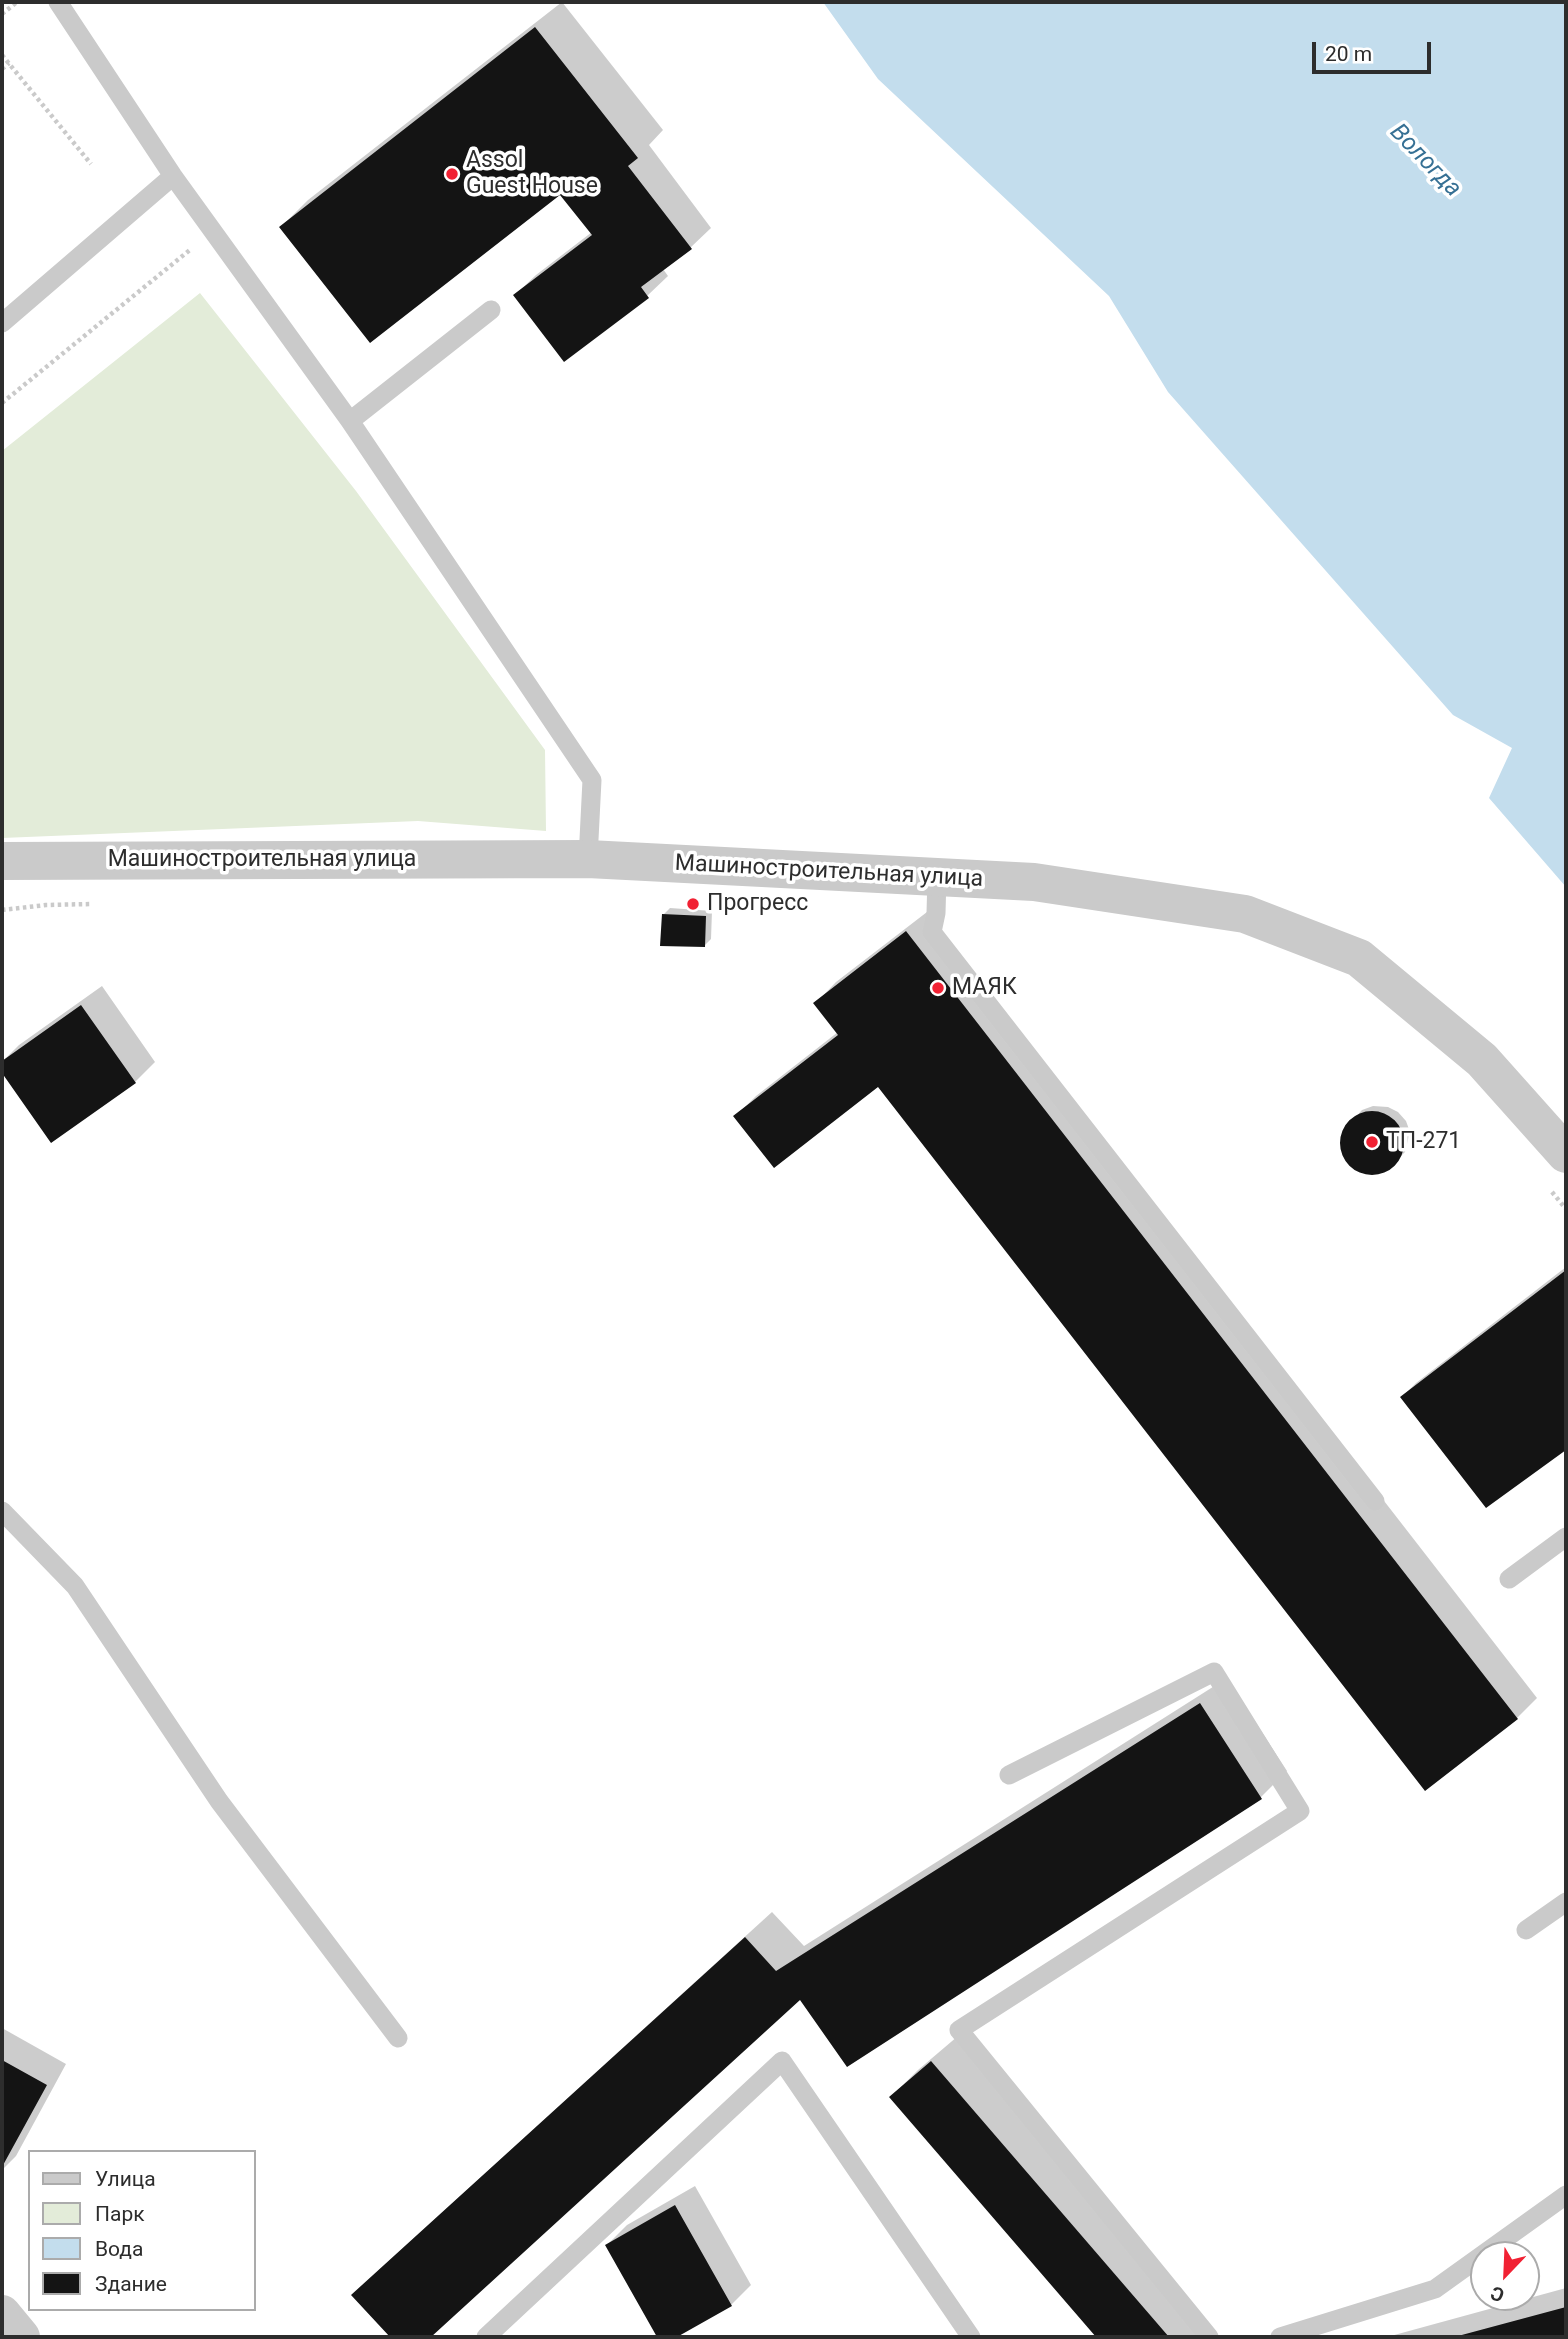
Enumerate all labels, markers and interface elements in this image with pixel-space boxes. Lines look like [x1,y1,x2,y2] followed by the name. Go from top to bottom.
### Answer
[1316,28,1435,72] scale bar
[1325,42,1372,66] text: 20 m
[1383,119,1467,203] water label: Вологда
[466,147,598,201] place label: Assol Guest House
[444,166,460,182] marker: Assol Guest House
[108,846,416,874] street label: Машиностроительная улица
[674,850,984,894] street label: Машиностроительная улица
[707,890,808,918] place label: Прогресс
[685,896,701,912] marker: Прогресс
[952,974,1017,1002] place label: МАЯК
[930,980,946,996] marker: МАЯК
[1386,1128,1461,1156] place label: ТП-271
[1364,1134,1380,1150] marker: ТП-271
[28,2150,256,2311] legend
[95,2167,156,2191] text: Улица
[95,2202,145,2226] text: Парк
[95,2237,143,2261] text: Вода
[1470,2241,1540,2311] north arrow
[95,2272,167,2296] text: Здание
[1487,2281,1508,2307] text: С

